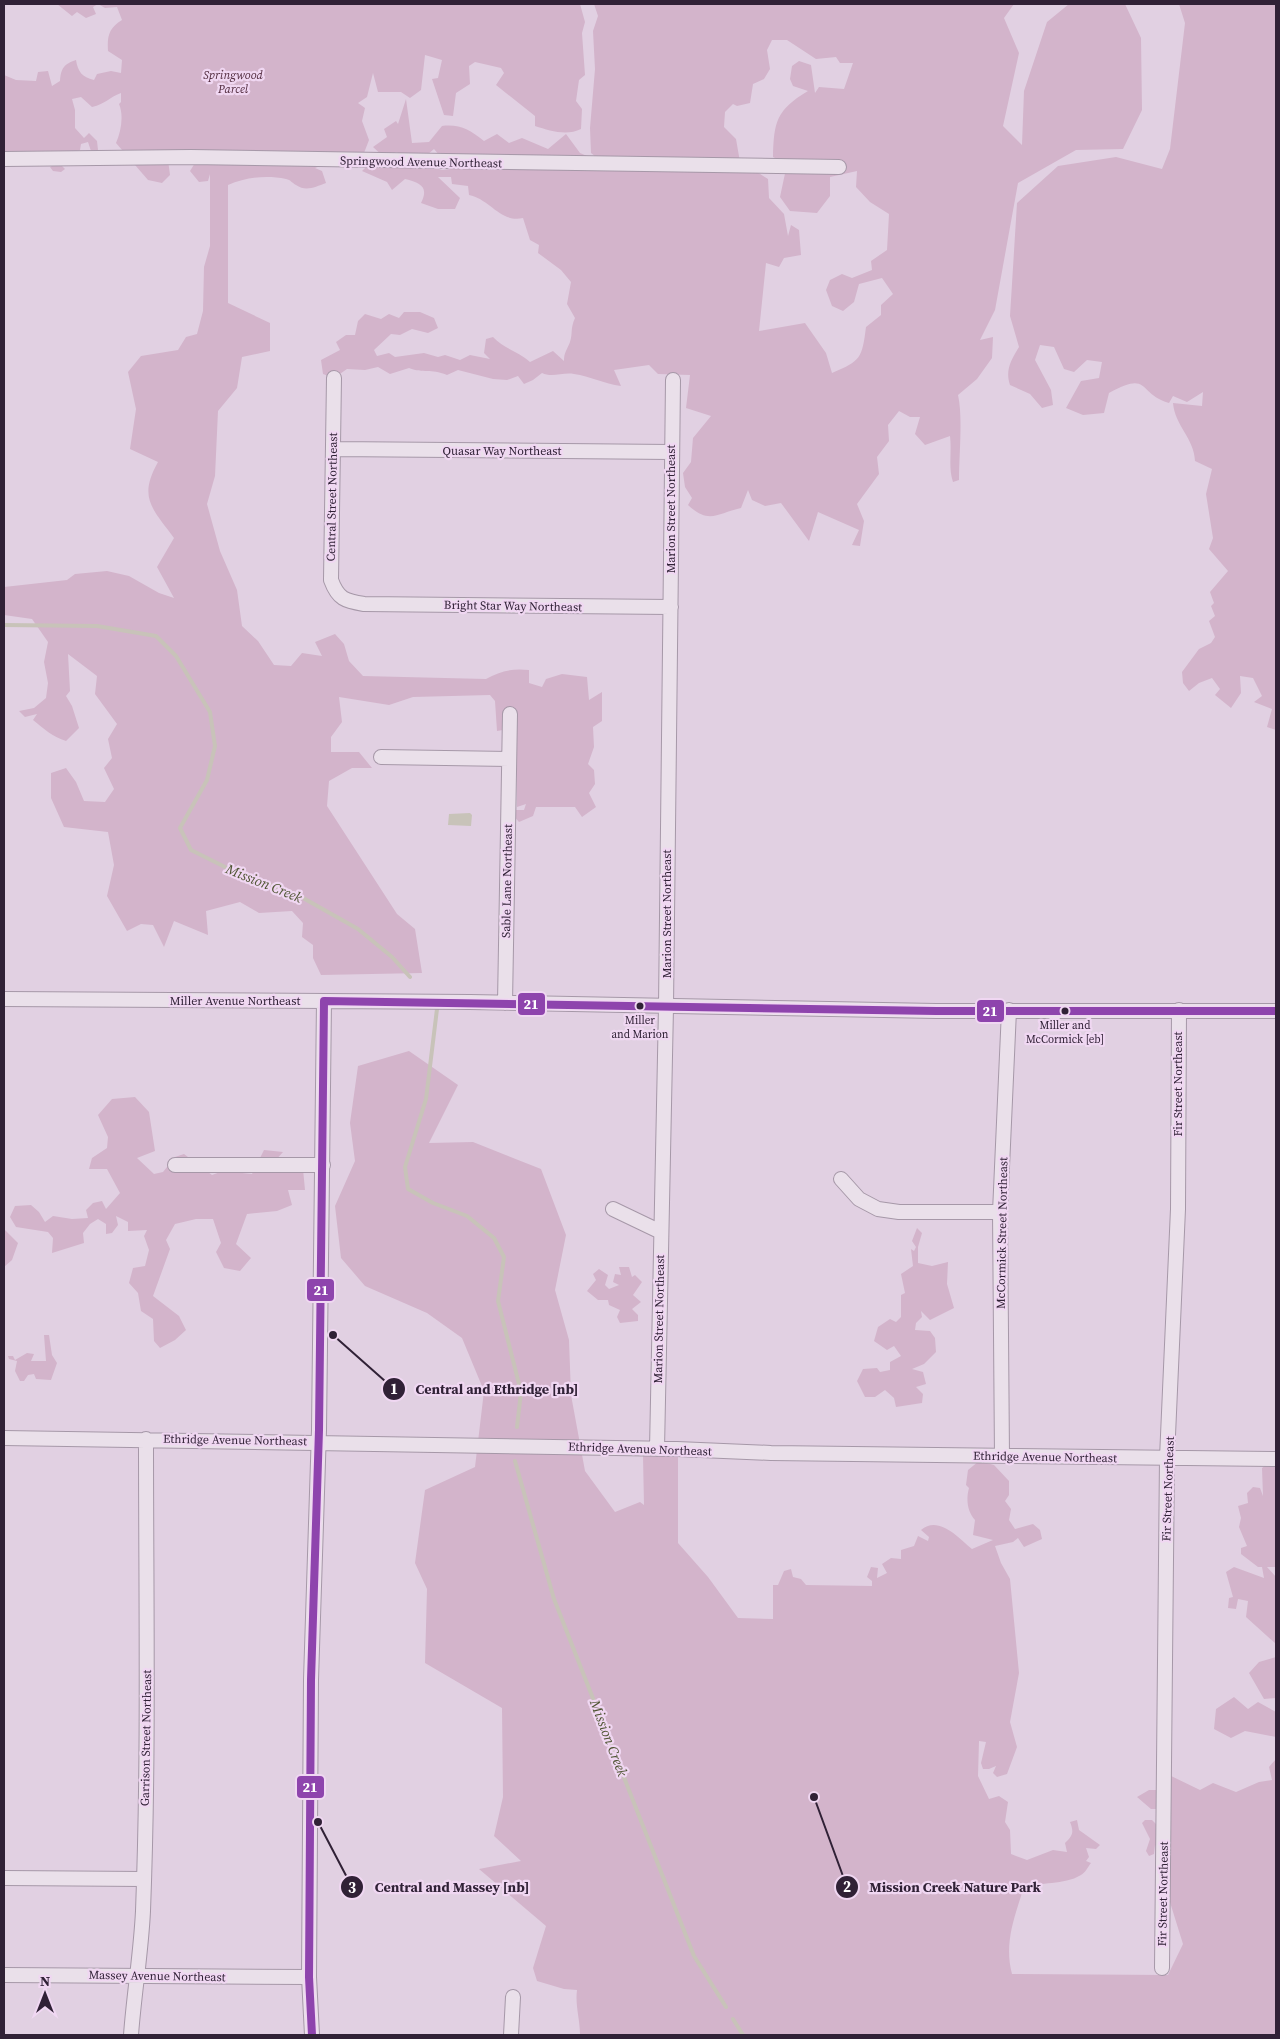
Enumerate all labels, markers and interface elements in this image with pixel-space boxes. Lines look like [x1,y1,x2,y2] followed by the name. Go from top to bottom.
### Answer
[203,67,264,97] park label: Springwood Parcel
[340,153,502,171] street label: Springwood Avenue Northeast
[323,432,341,562] street label: Central Street Northeast
[443,443,562,459] street label: Quasar Way Northeast
[663,445,679,573] street label: Marion Street Northeast
[444,597,582,615] street label: Bright Star Way Northeast
[498,824,516,938] street label: Sable Lane Northeast
[659,850,675,978] street label: Marion Street Northeast
[222,858,306,908] water label: Mission Creek
[517,992,546,1016] line badge: 21
[170,993,300,1009] street label: Miller Avenue Northeast
[523,994,539,1014] text: 21
[976,999,1005,1023] line badge: 21
[635,1001,645,1011] marker: Miller and Marion
[982,1001,998,1021] text: 21
[1060,1006,1070,1016] marker: Miller and McCormick [eb]
[612,1013,669,1042] place label: Miller and Marion
[1026,1018,1104,1047] place label: Miller and McCormick [eb]
[1170,1031,1186,1136] street label: Fir Street Northeast
[993,1157,1011,1309] street label: McCormick Street Northeast
[650,1254,668,1383] street label: Marion Street Northeast
[306,1278,335,1302] line badge: 21
[313,1280,329,1300] text: 21
[381,1374,589,1403] callout: Central and Ethridge [nb]
[390,1378,398,1399] text: 1
[416,1379,578,1399] text: Central and Ethridge [nb]
[163,1431,307,1449] street label: Ethridge Avenue Northeast
[1158,1436,1178,1542] street label: Fir Street Northeast
[568,1438,712,1460] street label: Ethridge Avenue Northeast
[973,1448,1117,1466] street label: Ethridge Avenue Northeast
[137,1670,155,1806] street label: Garrison Street Northeast
[585,1696,633,1780] water label: Mission Creek
[296,1775,325,1799] line badge: 21
[302,1777,318,1797] text: 21
[1154,1841,1172,1947] street label: Fir Street Northeast
[340,1873,539,1902] callout: Central and Massey [nb]
[834,1873,1051,1902] callout: Mission Creek Nature Park
[843,1876,851,1897] text: 2
[348,1877,356,1898] text: 3
[375,1877,529,1897] text: Central and Massey [nb]
[869,1877,1041,1897] text: Mission Creek Nature Park
[88,1967,226,1985] street label: Massey Avenue Northeast
[20,1969,70,2019] north arrow
[40,1971,50,1991] text: N

